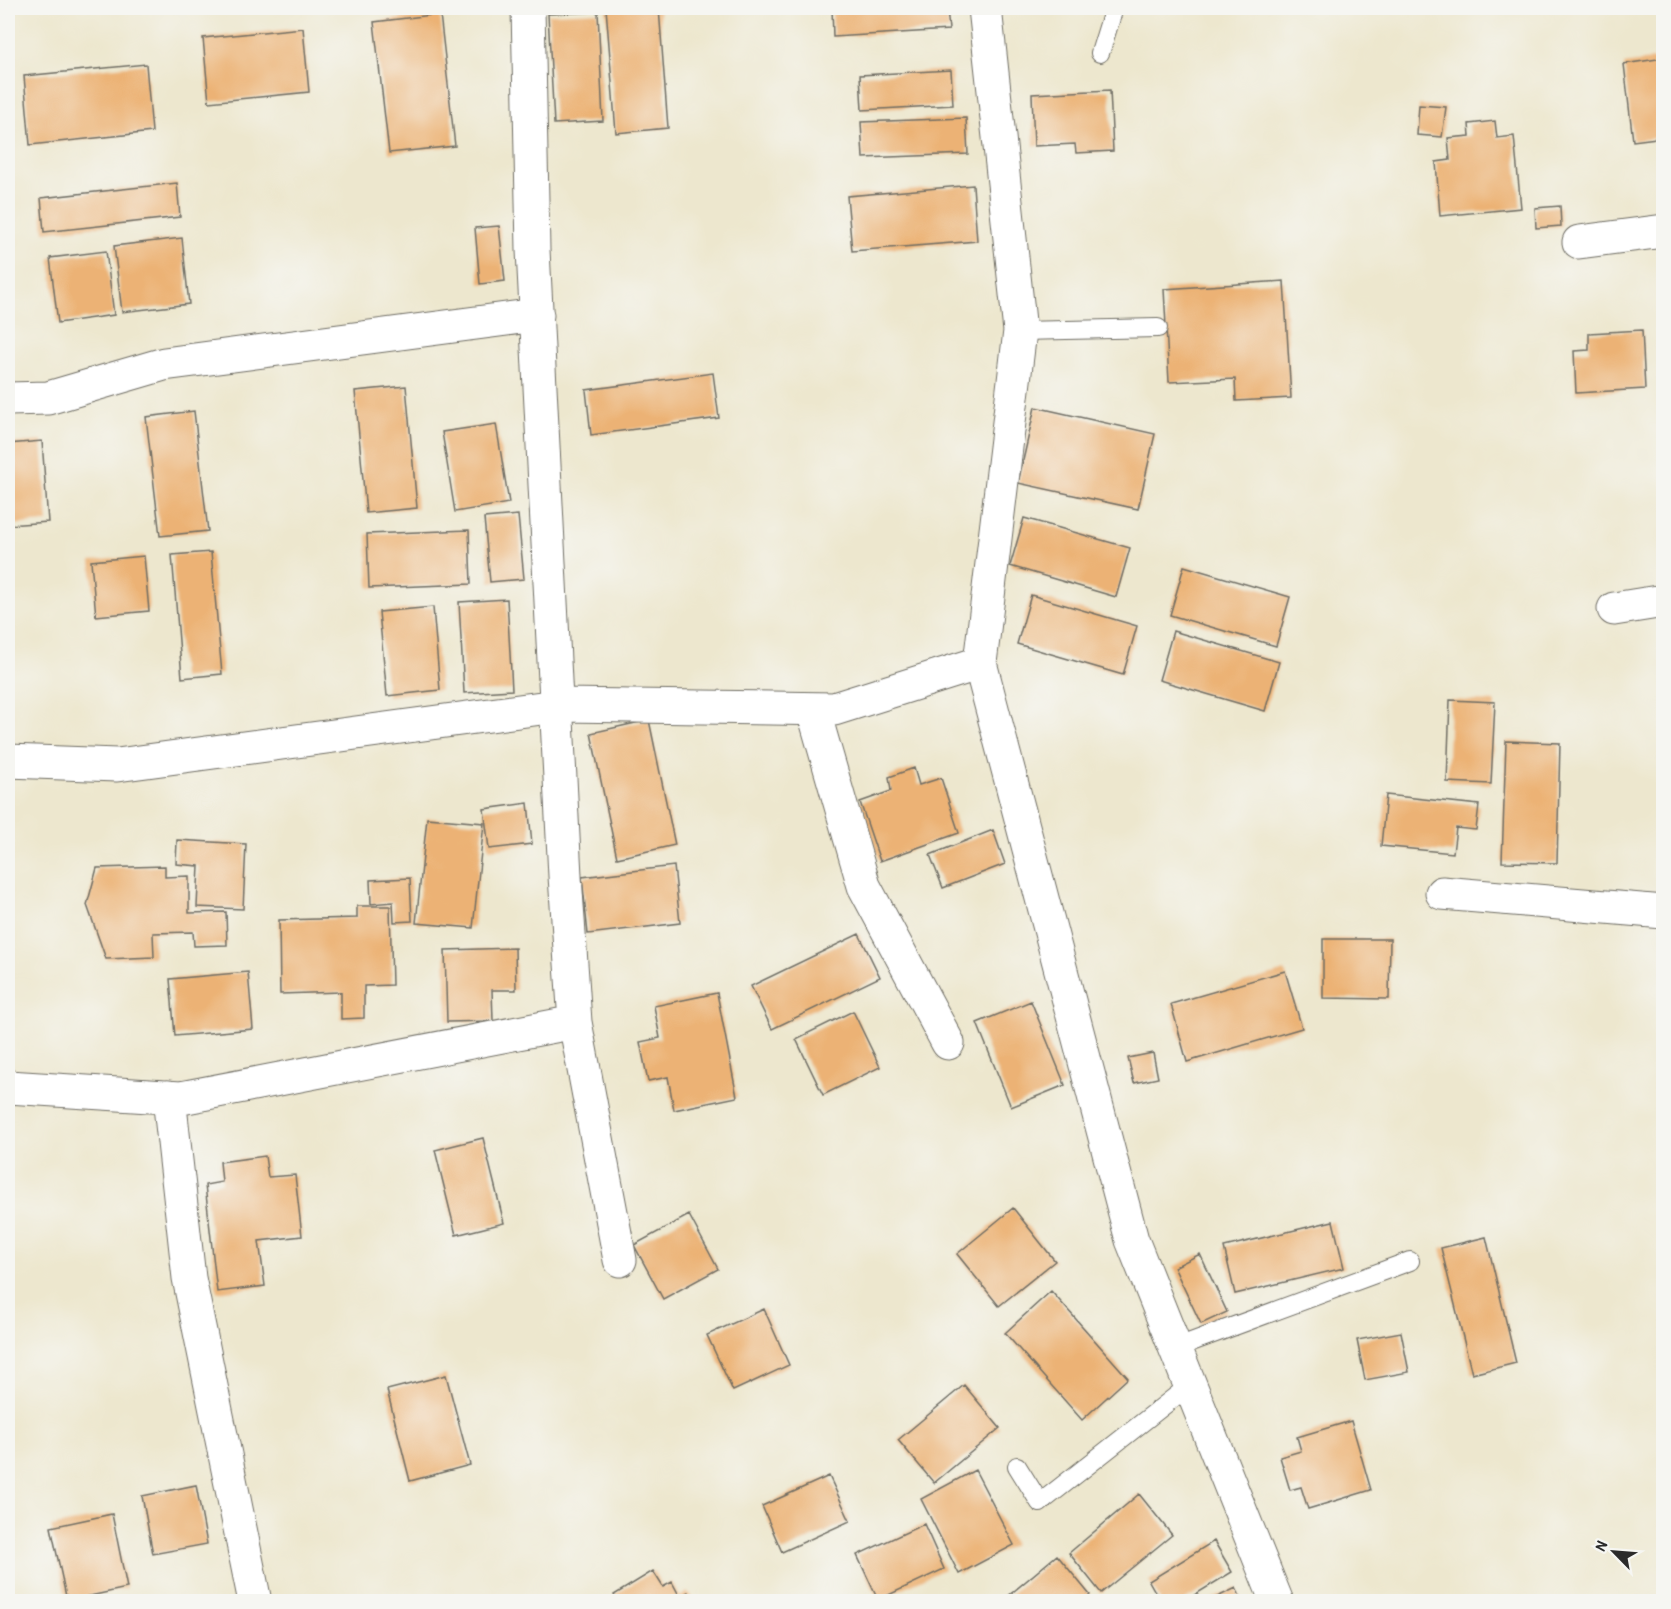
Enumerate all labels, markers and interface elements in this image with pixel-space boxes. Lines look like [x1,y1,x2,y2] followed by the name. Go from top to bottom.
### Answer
[1584,1522,1644,1582] north arrow
[1589,1537,1612,1554] text: N

